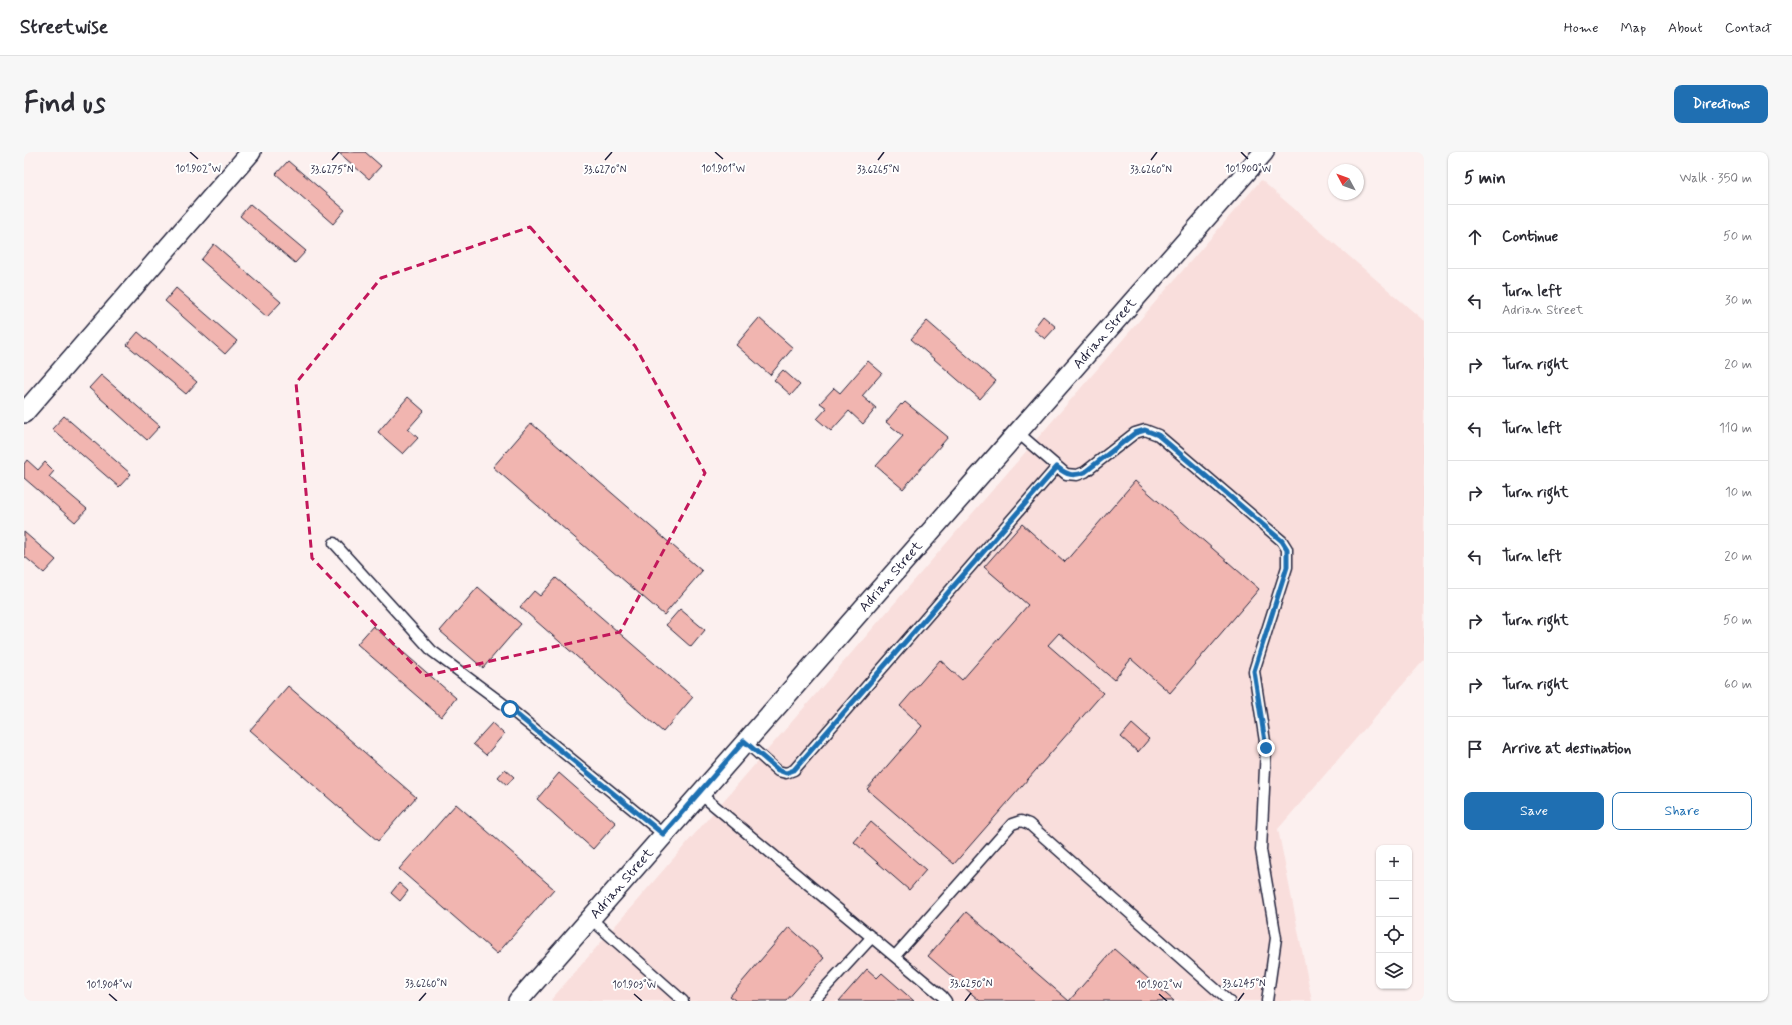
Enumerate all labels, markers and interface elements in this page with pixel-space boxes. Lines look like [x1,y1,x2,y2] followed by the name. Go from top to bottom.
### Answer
[20,15,108,40] text: Streetwise
[1564,19,1598,37] text: Home
[1620,19,1646,37] text: Map
[1668,19,1703,37] text: About
[1725,19,1772,37] text: Contact
[1674,85,1768,123] button: Directions
[24,86,105,123] text: Find us
[175,162,221,176] text: 101.902°W
[701,162,745,176] text: 101.901°W
[1225,162,1271,176] text: 101.900°W
[310,163,354,177] text: 33.6275°N
[584,163,627,177] text: 33.6270°N
[857,163,899,177] text: 33.6265°N
[1130,163,1172,177] text: 33.6260°N
[1328,164,1364,200] north arrow
[1464,167,1506,189] text: 5 min
[1679,170,1752,187] text: Walk · 350 m
[1464,226,1486,248] icon: ahead
[1502,227,1558,247] text: Continue
[1723,228,1752,245] text: 50 m
[1502,282,1562,302] text: Turn left
[1464,290,1486,312] icon: left
[1725,292,1752,309] text: 30 m
[1069,294,1141,373] street label: Adrian Street
[1502,302,1584,319] text: Adrian Street
[1464,354,1486,376] icon: right
[1502,355,1569,375] text: Turn right
[1724,356,1752,373] text: 20 m
[1464,418,1486,440] icon: left
[1502,419,1562,439] text: Turn left
[1719,420,1752,437] text: 110 m
[1464,482,1486,504] icon: right
[1502,483,1569,503] text: Turn right
[1725,484,1752,501] text: 10 m
[855,537,927,616] street label: Adrian Street
[1464,546,1486,568] icon: left
[1502,547,1562,567] text: Turn left
[1724,548,1752,565] text: 20 m
[1464,610,1486,632] icon: right
[1502,611,1569,631] text: Turn right
[1723,612,1752,629] text: 50 m
[1464,674,1486,696] icon: right
[1502,675,1569,695] text: Turn right
[1724,676,1752,693] text: 60 m
[501,700,519,718] route start
[1464,738,1486,760] icon: arrive
[1257,739,1275,757] route end
[1502,739,1631,759] text: Arrive at destination
[1464,792,1604,830] button: Save
[1612,792,1752,830] button: Share
[586,844,658,923] street label: Adrian Street
[1376,845,1412,989] map controls
[1376,845,1412,881] button: +
[1376,881,1412,917] button: −
[1376,917,1412,953] button: locate
[1376,953,1412,989] button: layers
[405,977,447,991] text: 33.6260°N
[950,977,993,991] text: 33.6250°N
[1222,977,1266,991] text: 33.6245°N
[86,978,132,992] text: 101.904°W
[612,978,656,992] text: 101.903°W
[1136,978,1182,992] text: 101.902°W

